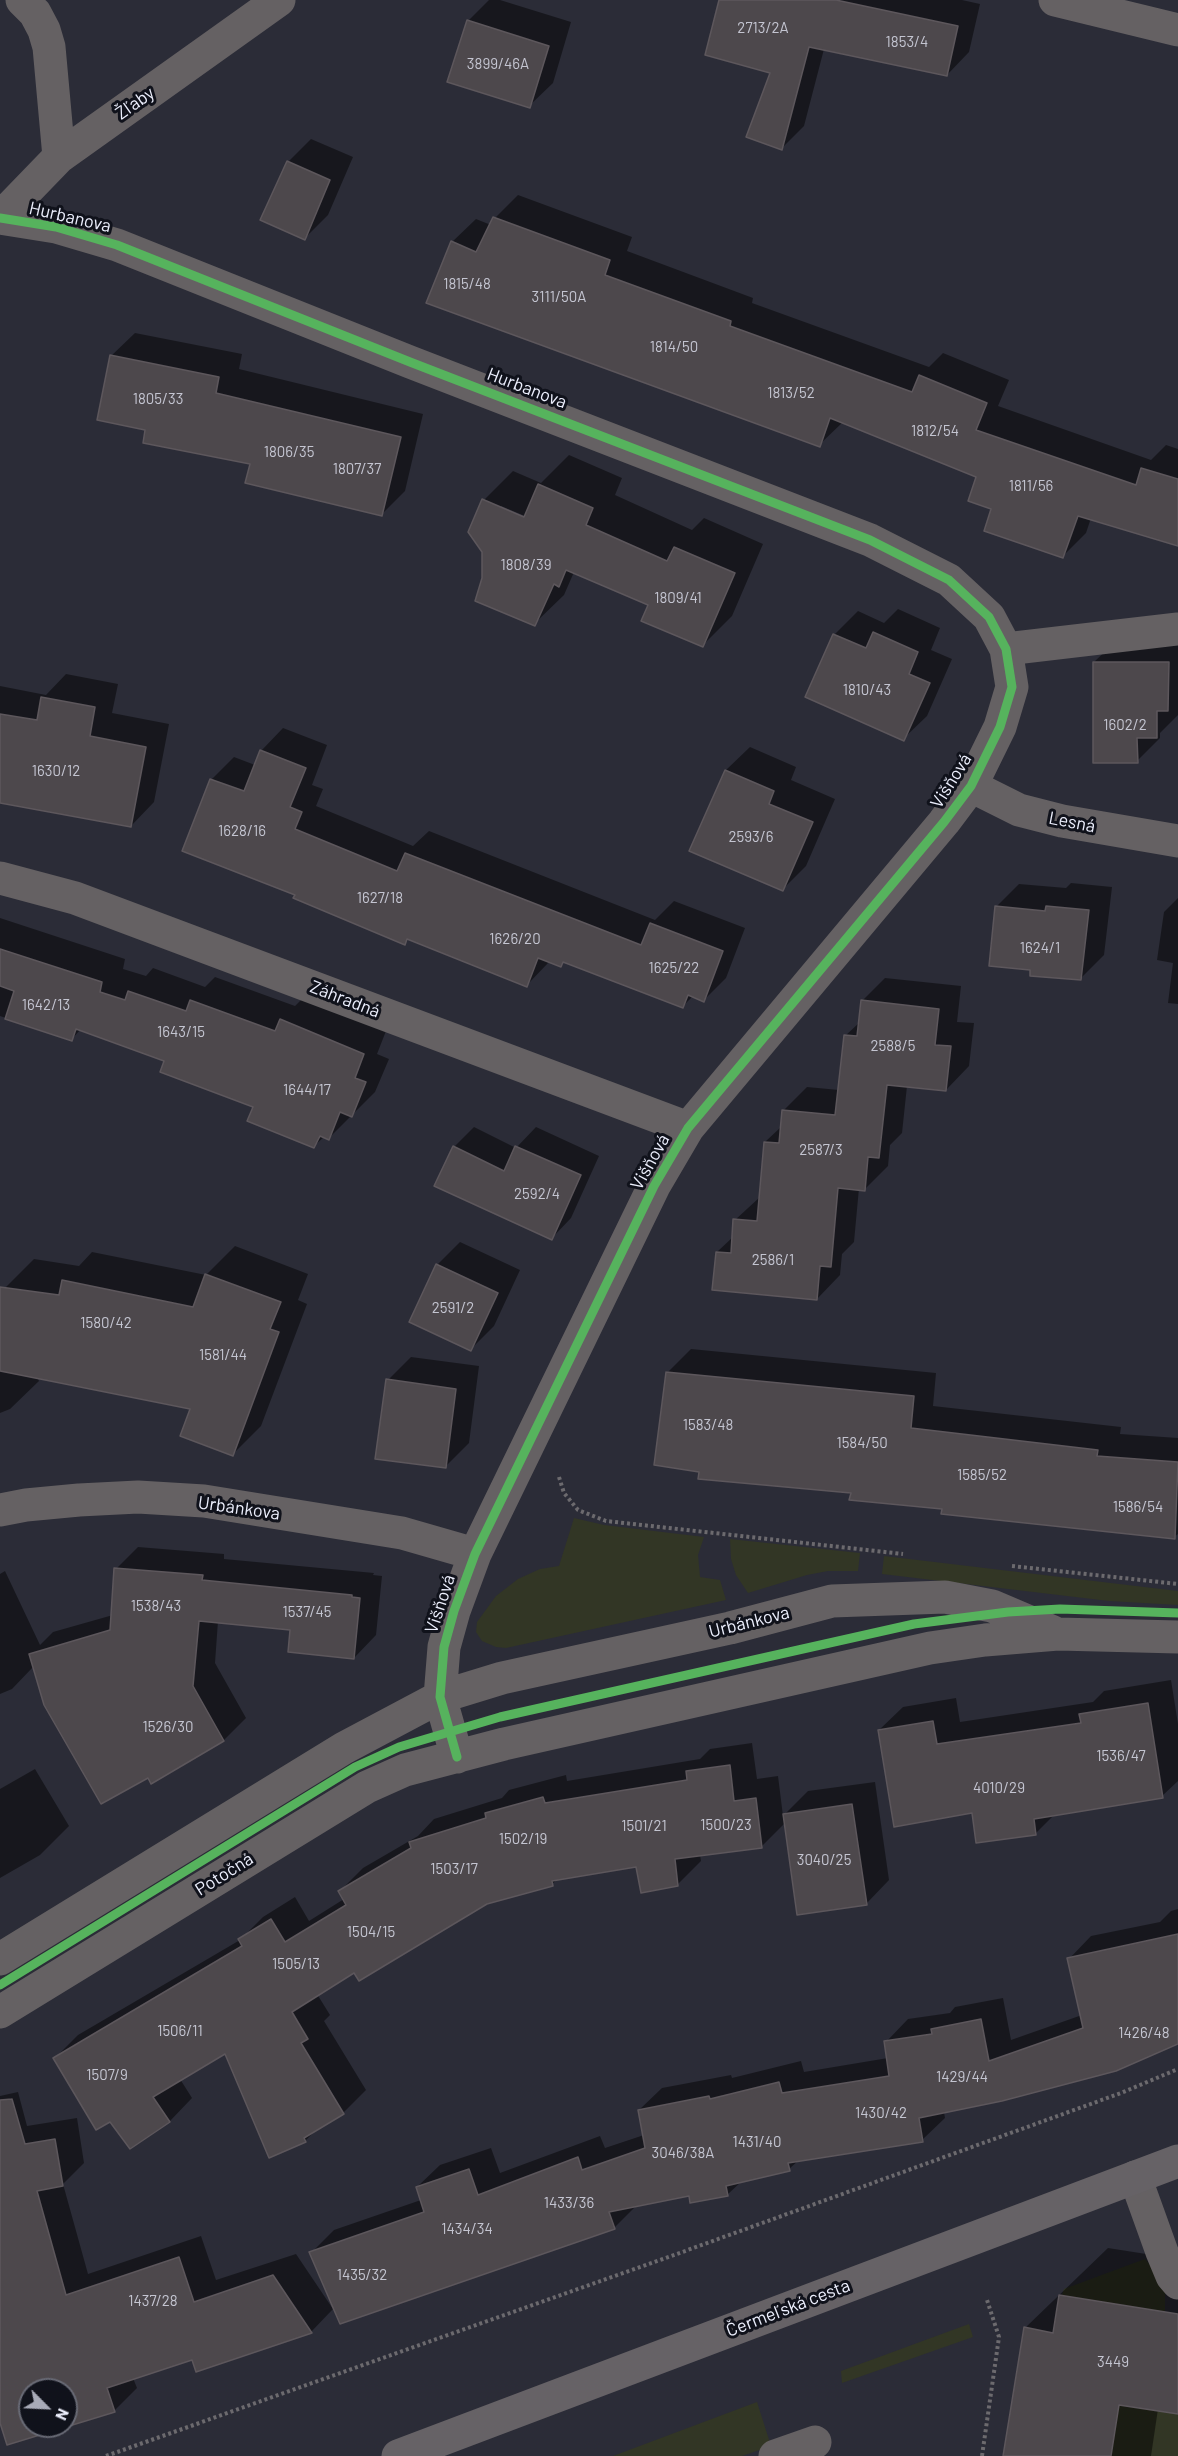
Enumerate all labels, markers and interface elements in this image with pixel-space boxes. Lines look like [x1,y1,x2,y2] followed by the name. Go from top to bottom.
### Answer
[737,19,789,37] house number: 2713/2A
[886,33,928,51] house number: 1853/4
[467,55,529,73] house number: 3899/46A
[111,82,159,124] street label: Žľaby
[27,197,113,237] street label: Hurbanova
[443,275,491,293] house number: 1815/48
[532,288,586,306] house number: 3111/50A
[650,338,698,356] house number: 1814/50
[484,363,570,413] street label: Hurbanova
[767,384,815,402] house number: 1813/52
[133,390,183,408] house number: 1805/33
[911,422,959,440] house number: 1812/54
[264,443,314,461] house number: 1806/35
[333,460,381,478] house number: 1807/37
[1009,477,1053,495] house number: 1811/56
[501,556,551,574] house number: 1808/39
[654,589,702,607] house number: 1809/41
[843,681,891,699] house number: 1810/43
[1103,716,1147,734] house number: 1602/2
[926,750,976,812] street label: Višňová
[32,762,80,780] house number: 1630/12
[1047,807,1097,837] street label: Lesná
[218,822,266,840] house number: 1628/16
[728,828,774,846] house number: 2593/6
[357,889,403,907] house number: 1627/18
[489,930,541,948] house number: 1626/20
[1020,939,1060,957] house number: 1624/1
[649,959,699,977] house number: 1625/22
[307,976,383,1022] street label: Záhradná
[22,996,70,1014] house number: 1642/13
[157,1023,205,1041] house number: 1643/15
[870,1037,916,1055] house number: 2588/5
[283,1081,331,1099] house number: 1644/17
[626,1130,674,1194] street label: Višňová
[799,1141,843,1159] house number: 2587/3
[514,1185,560,1203] house number: 2592/4
[752,1251,794,1269] house number: 2586/1
[432,1299,474,1317] house number: 2591/2
[80,1314,132,1332] house number: 1580/42
[199,1346,247,1364] house number: 1581/44
[683,1416,733,1434] house number: 1583/48
[836,1434,888,1452] house number: 1584/50
[957,1466,1007,1484] house number: 1585/52
[197,1492,281,1524] street label: Urbánkova
[1113,1498,1163,1516] house number: 1586/54
[420,1572,460,1636] street label: Višňová
[131,1597,181,1615] house number: 1538/43
[706,1602,792,1642] street label: Urbánkova
[283,1603,331,1621] house number: 1537/45
[143,1718,193,1736] house number: 1526/30
[1096,1747,1146,1765] house number: 1536/47
[973,1779,1025,1797] house number: 4010/29
[700,1816,752,1834] house number: 1500/23
[621,1817,667,1835] house number: 1501/21
[499,1830,547,1848] house number: 1502/19
[191,1848,257,1900] street label: Potočná
[797,1851,851,1869] house number: 3040/25
[430,1860,478,1878] house number: 1503/17
[347,1923,395,1941] house number: 1504/15
[272,1955,320,1973] house number: 1505/13
[157,2022,203,2040] house number: 1506/11
[1118,2024,1170,2042] house number: 1426/48
[86,2066,128,2084] house number: 1507/9
[936,2068,988,2086] house number: 1429/44
[855,2104,907,2122] house number: 1430/42
[732,2133,782,2151] house number: 1431/40
[652,2144,714,2162] house number: 3046/38A
[544,2194,594,2212] house number: 1433/36
[441,2220,493,2238] house number: 1434/34
[337,2266,387,2284] house number: 1435/32
[723,2274,853,2342] street label: Čermeľská cesta
[128,2292,178,2310] house number: 1437/28
[1097,2353,1129,2371] house number: 3449
[18,2378,78,2438] north arrow
[52,2406,74,2423] text: N

